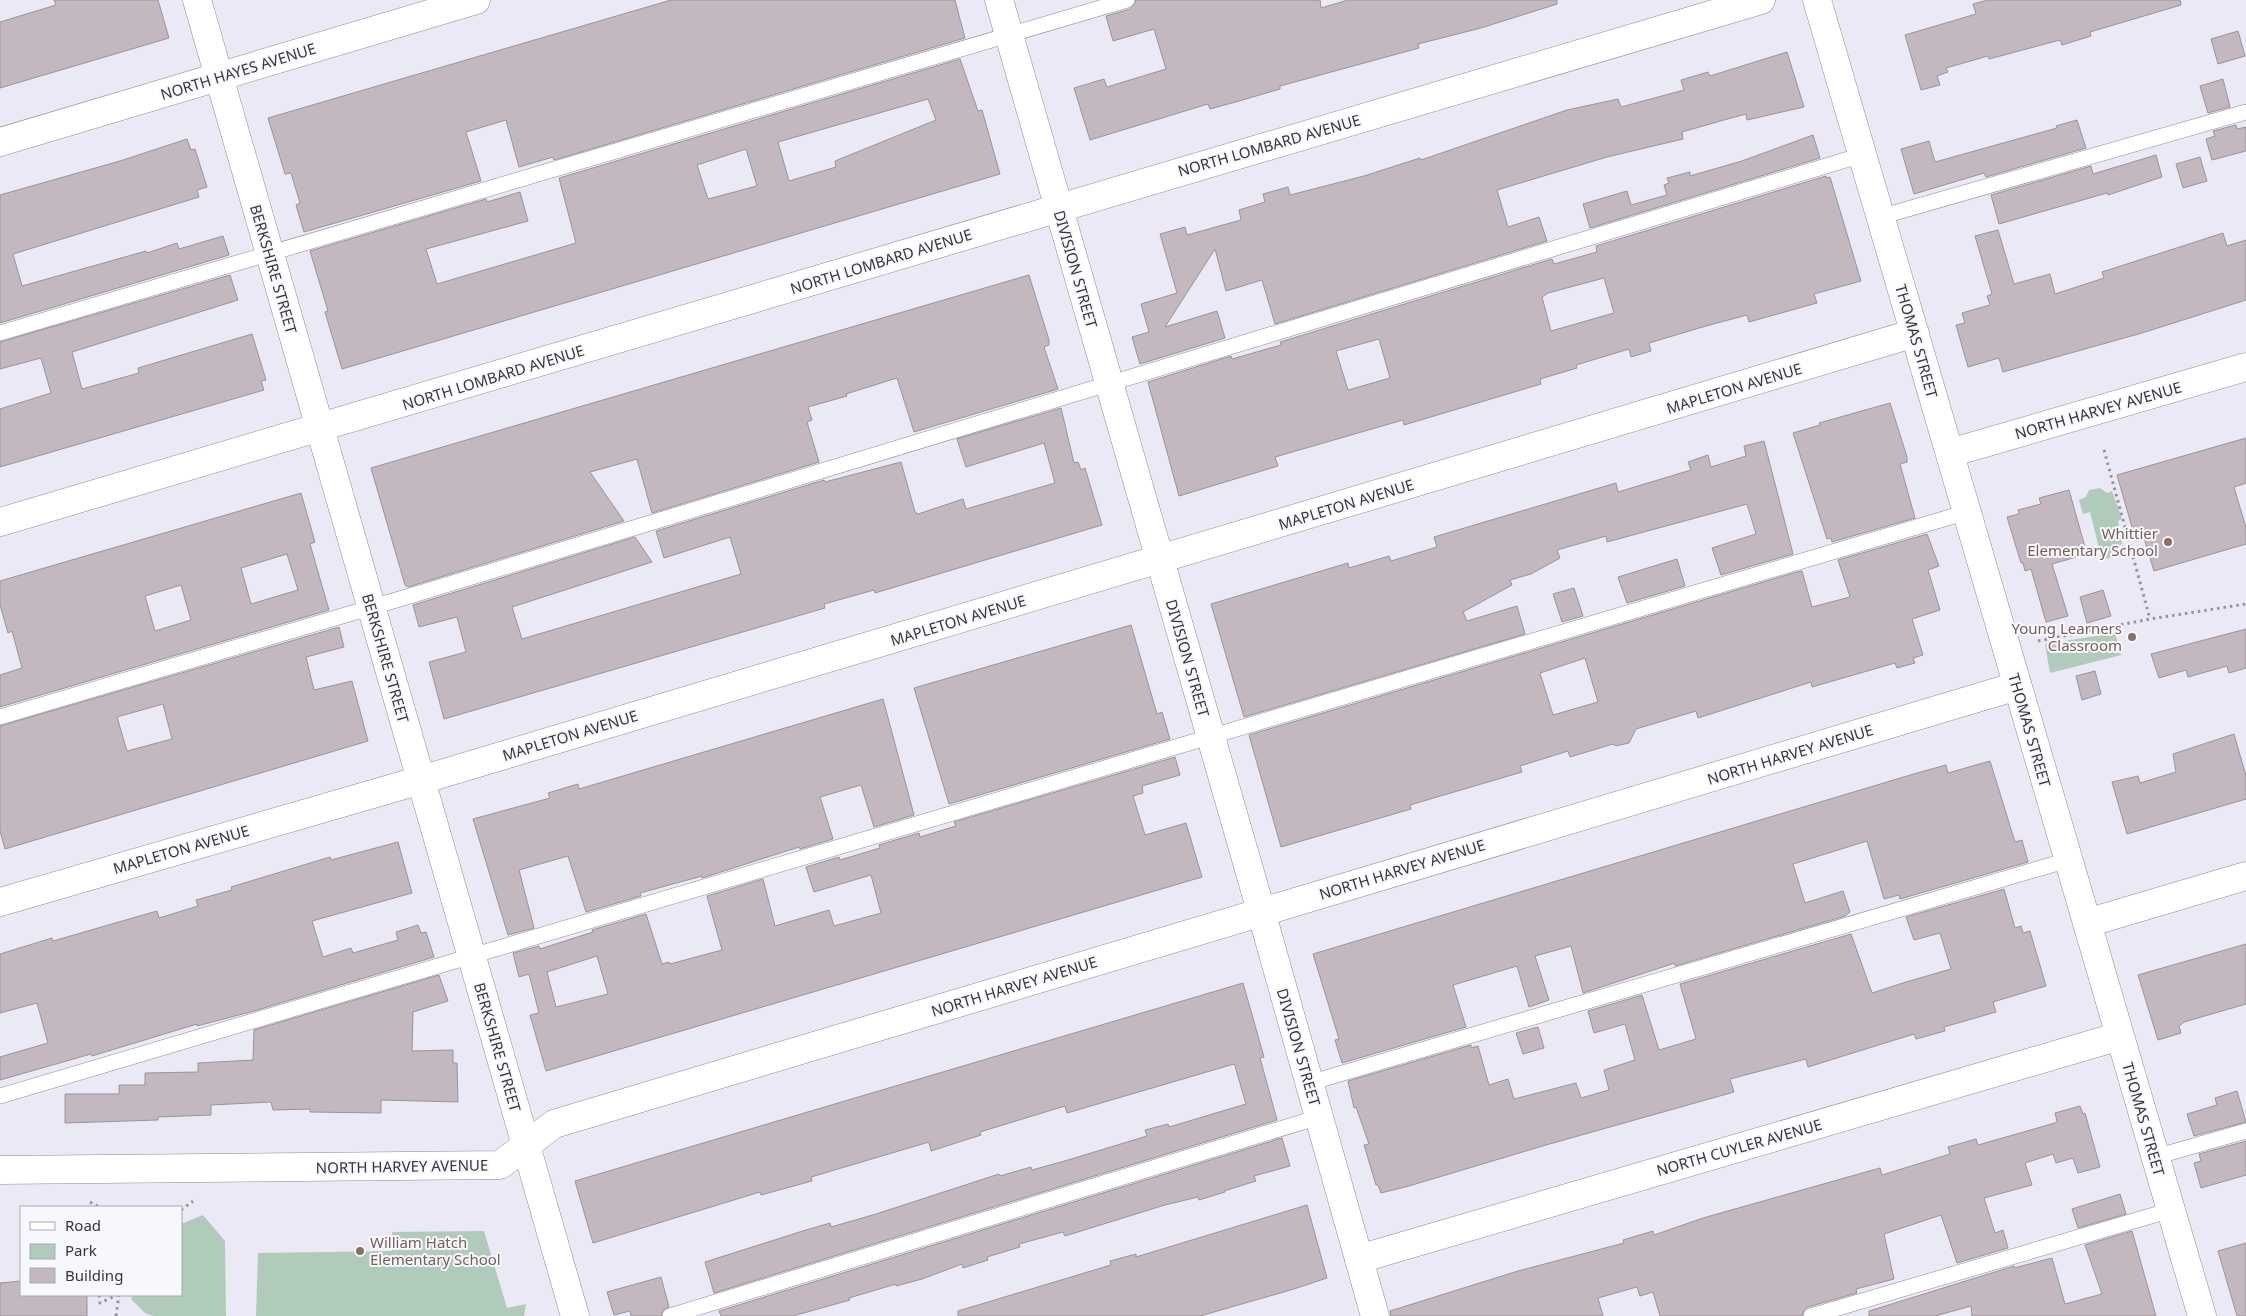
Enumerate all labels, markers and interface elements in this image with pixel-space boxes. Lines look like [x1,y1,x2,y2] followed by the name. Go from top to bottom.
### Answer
[158,38,318,104] street label: NORTH HAYES AVENUE
[1175,109,1363,181] street label: NORTH LOMBARD AVENUE
[246,202,302,337] street label: BERKSHIRE STREET
[1050,208,1103,331] street label: DIVISION STREET
[788,224,974,298] street label: NORTH LOMBARD AVENUE
[1891,282,1943,401] street label: THOMAS STREET
[400,340,586,414] street label: NORTH LOMBARD AVENUE
[1664,358,1804,418] street label: MAPLETON AVENUE
[2012,377,2184,443] street label: NORTH HARVEY AVENUE
[1276,474,1416,534] street label: MAPLETON AVENUE
[2027,523,2158,560] place label: Whittier Elementary School
[2162,536,2174,548] marker: Whittier Elementary School
[888,590,1028,650] street label: MAPLETON AVENUE
[358,591,414,726] street label: BERKSHIRE STREET
[1162,597,1215,720] street label: DIVISION STREET
[2011,618,2122,655] place label: Young Learners Classroom
[2126,631,2138,643] marker: Young Learners Classroom
[2004,671,2056,790] street label: THOMAS STREET
[500,705,640,765] street label: MAPLETON AVENUE
[1705,719,1875,789] street label: NORTH HARVEY AVENUE
[111,820,251,878] street label: MAPLETON AVENUE
[1317,834,1487,904] street label: NORTH HARVEY AVENUE
[929,951,1099,1021] street label: NORTH HARVEY AVENUE
[470,980,526,1115] street label: BERKSHIRE STREET
[1273,986,1326,1109] street label: DIVISION STREET
[2118,1060,2170,1179] street label: THOMAS STREET
[1654,1114,1824,1180] street label: NORTH CUYLER AVENUE
[316,1154,488,1178] street label: NORTH HARVEY AVENUE
[20,1206,182,1296] legend
[65,1215,101,1235] text: Road
[370,1232,501,1269] place label: William Hatch Elementary School
[65,1240,97,1260] text: Park
[354,1245,366,1257] marker: William Hatch Elementary School
[65,1265,123,1285] text: Building

